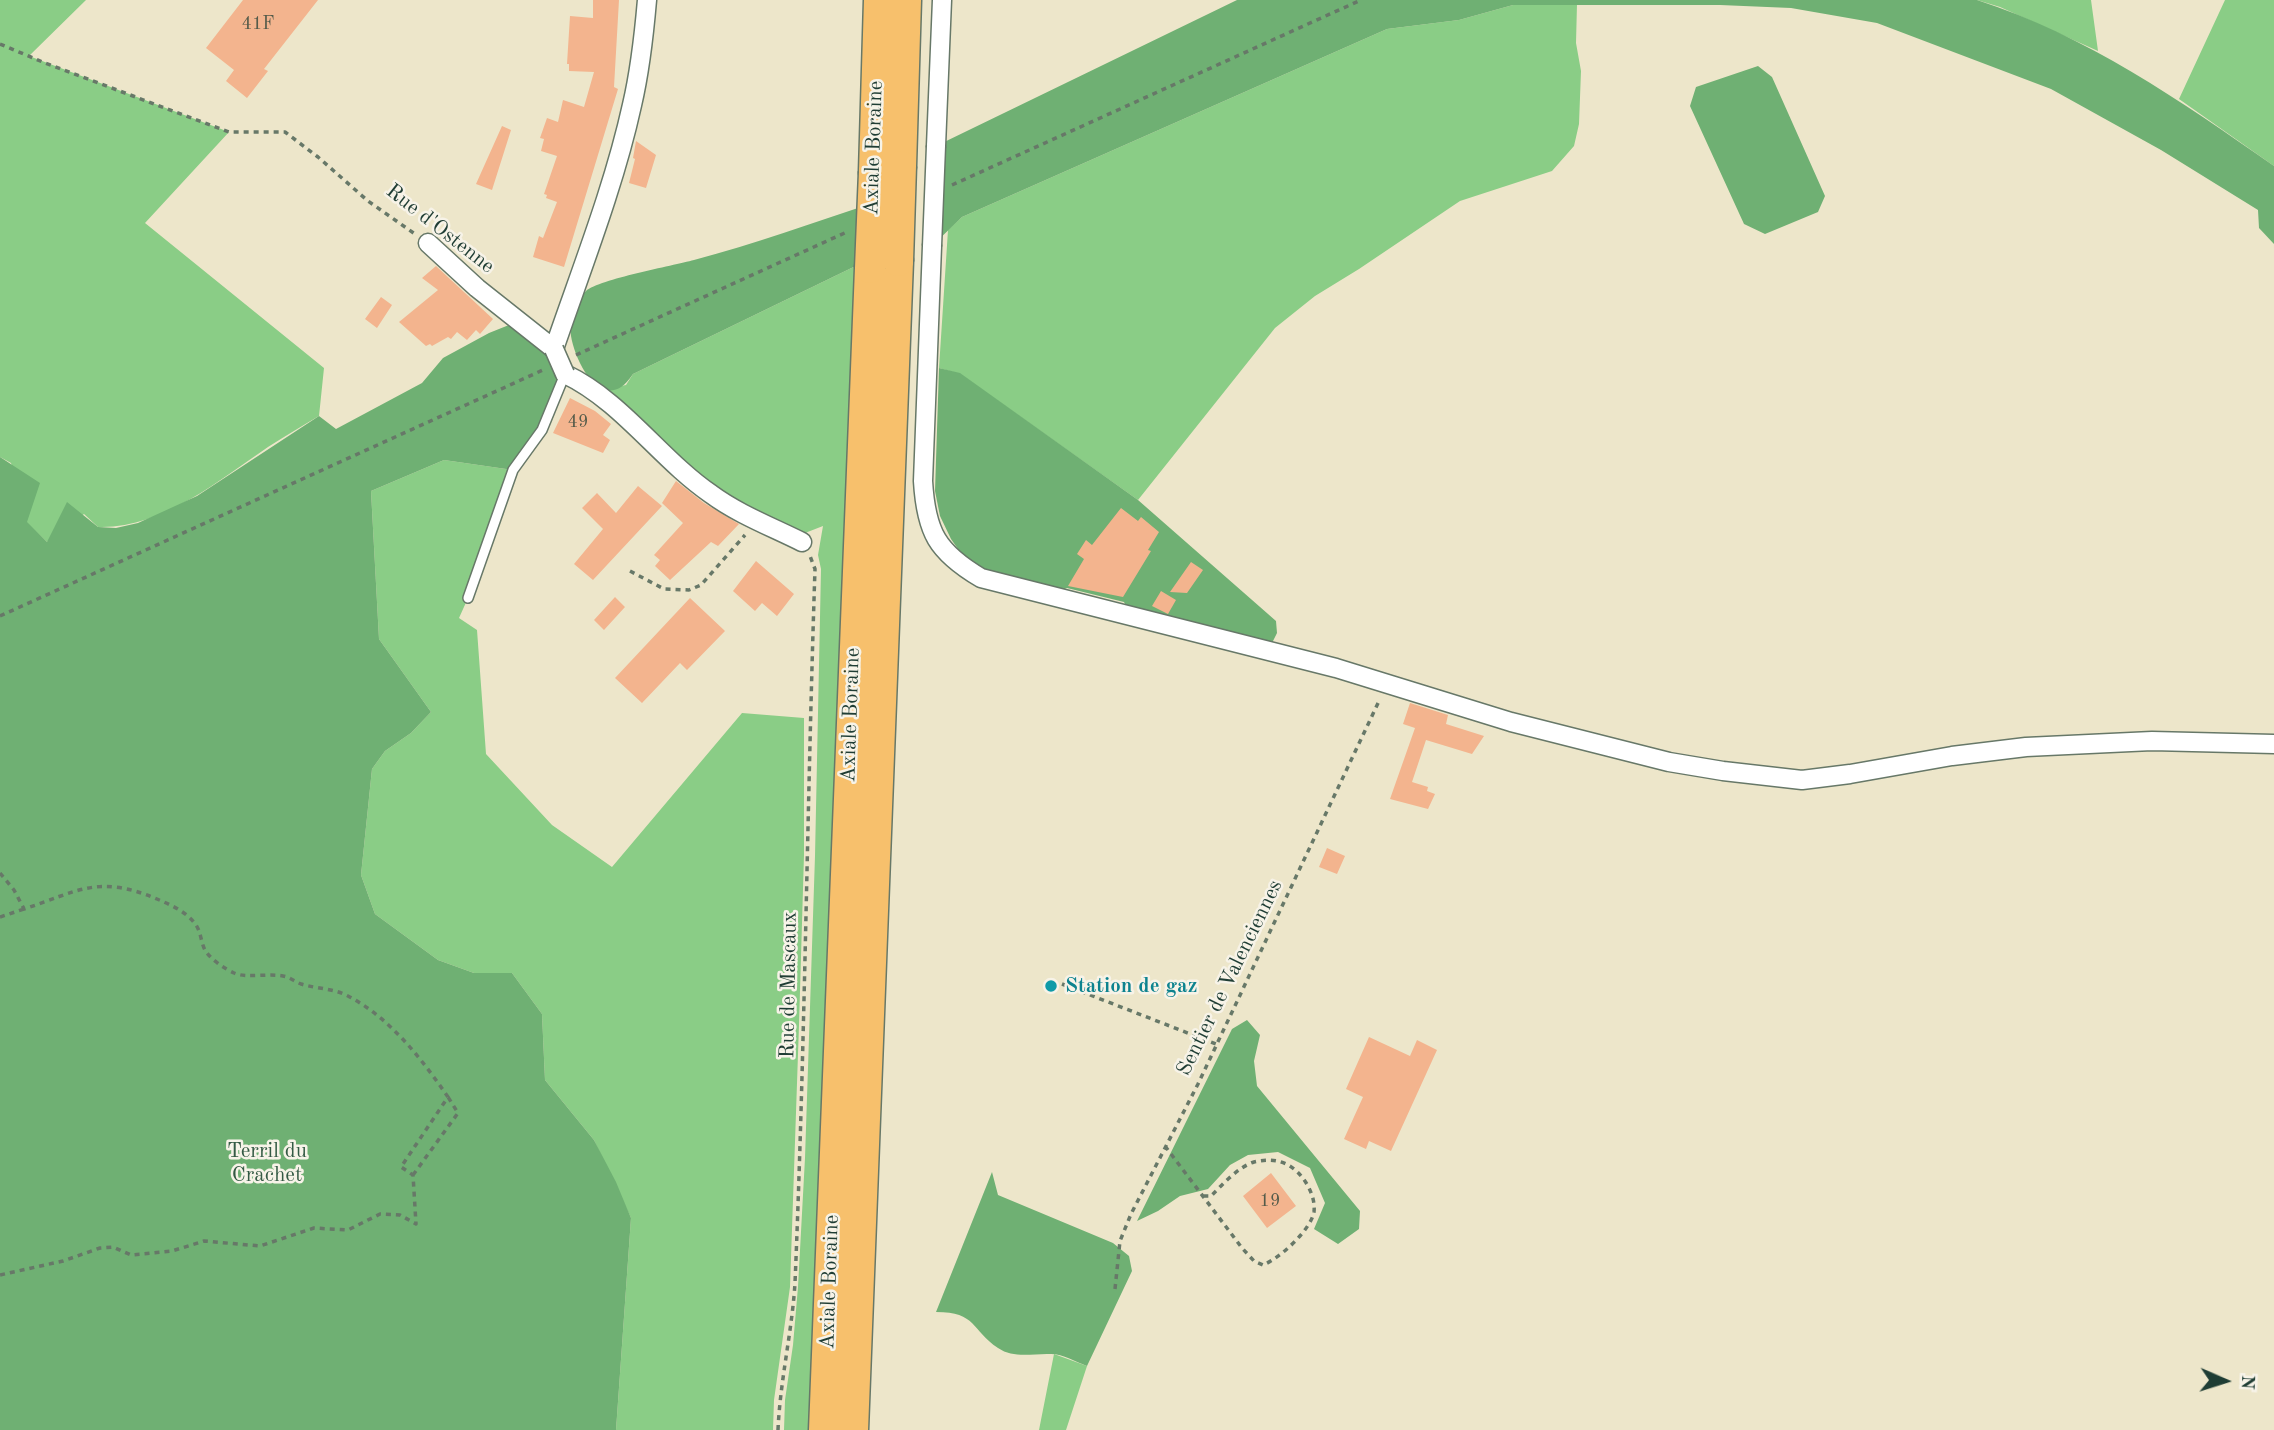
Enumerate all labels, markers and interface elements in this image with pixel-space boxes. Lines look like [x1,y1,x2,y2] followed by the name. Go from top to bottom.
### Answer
[241,13,275,35] house number: 41F
[859,80,889,216] street label: Axiale Boraine
[381,179,499,279] street label: Rue d'Ostenne
[568,411,588,433] house number: 49
[836,647,866,783] street label: Axiale Boraine
[1172,876,1288,1080] street label: Sentier de Valenciennes
[775,911,803,1059] street label: Rue de Mascaux
[1065,973,1197,999] place label: Station de gaz
[1043,978,1059,994] marker: Station de gaz
[227,1138,307,1188] park label: Terril du Crachet
[1260,1190,1280,1212] house number: 19
[815,1214,845,1350] street label: Axiale Boraine
[2190,1346,2260,1416] north arrow
[2237,1374,2256,1390] text: N

